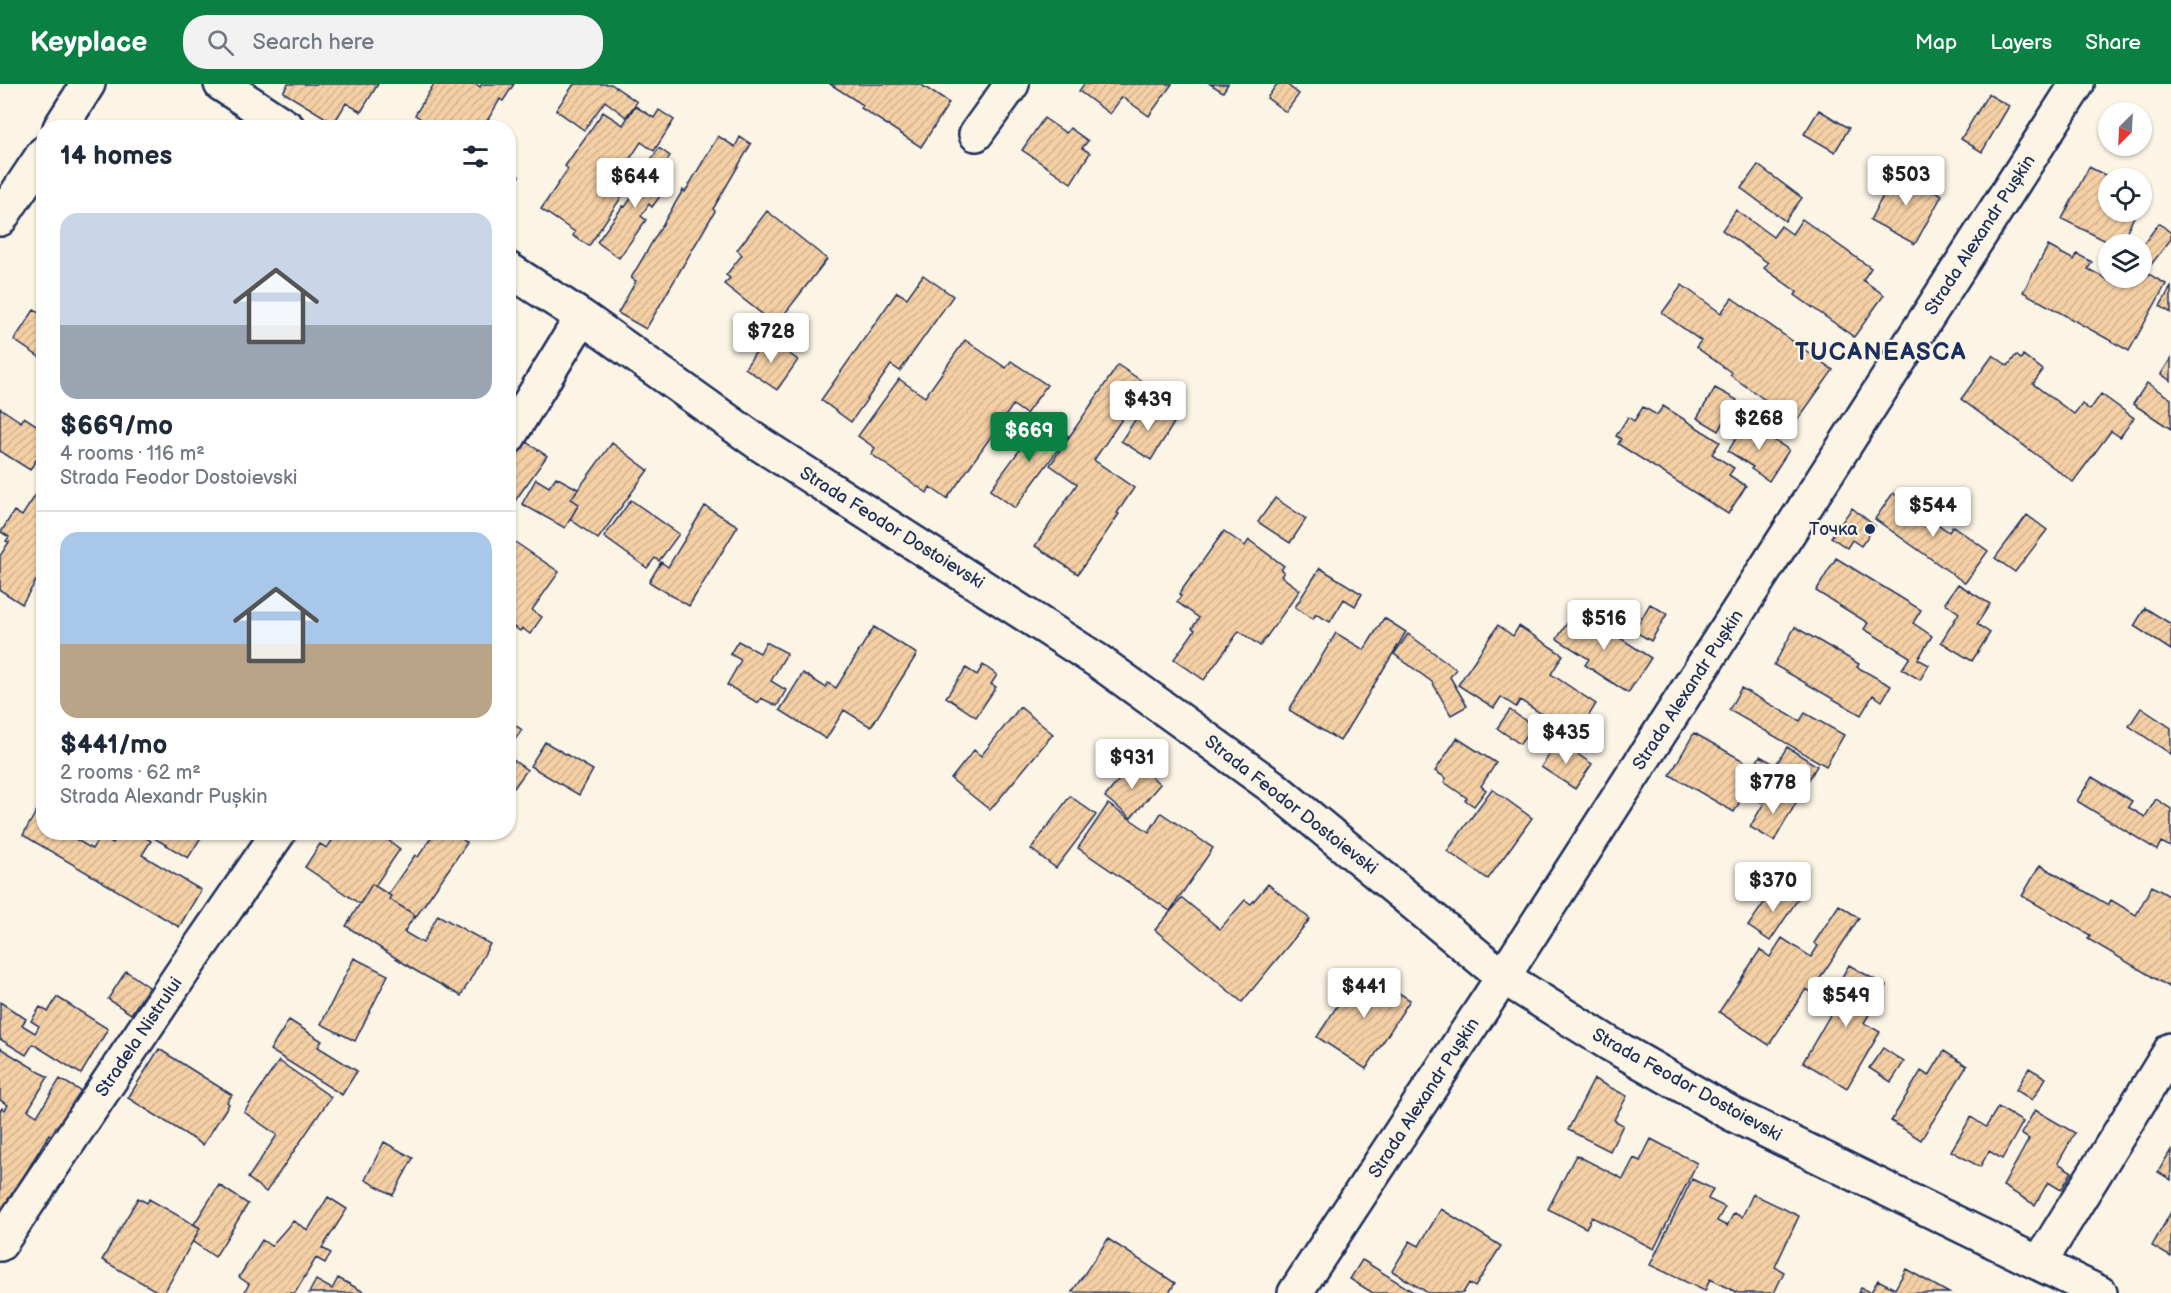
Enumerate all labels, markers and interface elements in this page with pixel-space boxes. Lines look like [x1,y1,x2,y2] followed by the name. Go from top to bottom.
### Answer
[183,15,603,69] search box
[30,26,147,59] text: Keyplace
[204,26,237,59] icon: search
[252,29,374,56] text: Search here
[1915,30,1957,55] text: Map
[1990,30,2052,55] text: Layers
[2085,30,2141,55] text: Share
[2098,102,2152,156] north arrow
[2098,102,2152,288] map controls
[459,140,492,173] icon: filters
[60,141,172,172] text: 14 homes
[1920,151,2040,319] street label: Strada Alexandr Pușkin
[1870,156,1942,207] pin: $503
[599,158,671,209] pin: $644
[1882,163,1930,187] text: $503
[611,165,659,189] text: $644
[2098,168,2152,222] button: locate
[2098,234,2152,288] button: layers
[222,252,330,360] icon: home
[735,313,807,364] pin: $728
[747,320,795,344] text: $728
[1795,338,1967,367] district label: TUCANEASCA
[1112,381,1184,432] pin: $439
[1124,388,1172,412] text: $439
[1723,400,1795,451] pin: $268
[1734,407,1784,431] text: $268
[60,411,173,442] text: $669/mo
[993,412,1065,463] pin: $669
[1004,419,1054,443] text: $669
[60,442,205,466] text: 4 rooms · 116 m²
[796,462,988,594] street label: Strada Feodor Dostoievski
[60,466,297,490] text: Strada Feodor Dostoievski
[1897,487,1969,538] pin: $544
[1909,494,1957,518] text: $544
[1809,519,1858,540] place label: Точка
[1863,522,1877,536] marker: Точка
[222,571,330,679] icon: home
[1568,600,1640,651] pin: $516
[1628,606,1748,774] street label: Strada Alexandr Pușkin
[1581,607,1627,631] text: $516
[1530,714,1602,765] pin: $435
[1542,721,1590,745] text: $435
[60,730,167,761] text: $441/mo
[1200,731,1382,879] street label: Strada Feodor Dostoievski
[1096,739,1168,790] pin: $931
[1110,746,1155,770] text: $931
[60,761,201,785] text: 2 rooms · 62 m²
[1737,764,1809,815] pin: $778
[1749,771,1797,795] text: $778
[60,785,267,809] text: Strada Alexandr Pușkin
[1737,862,1809,913] pin: $370
[1749,869,1797,893] text: $370
[1328,968,1400,1019] pin: $441
[91,973,187,1101] street label: Stradela Nistrului
[1342,975,1386,999] text: $441
[1810,977,1882,1028] pin: $549
[1822,984,1870,1008] text: $549
[1364,1014,1484,1182] street label: Strada Alexandr Pușkin
[1588,1024,1786,1146] street label: Strada Feodor Dostoievski

